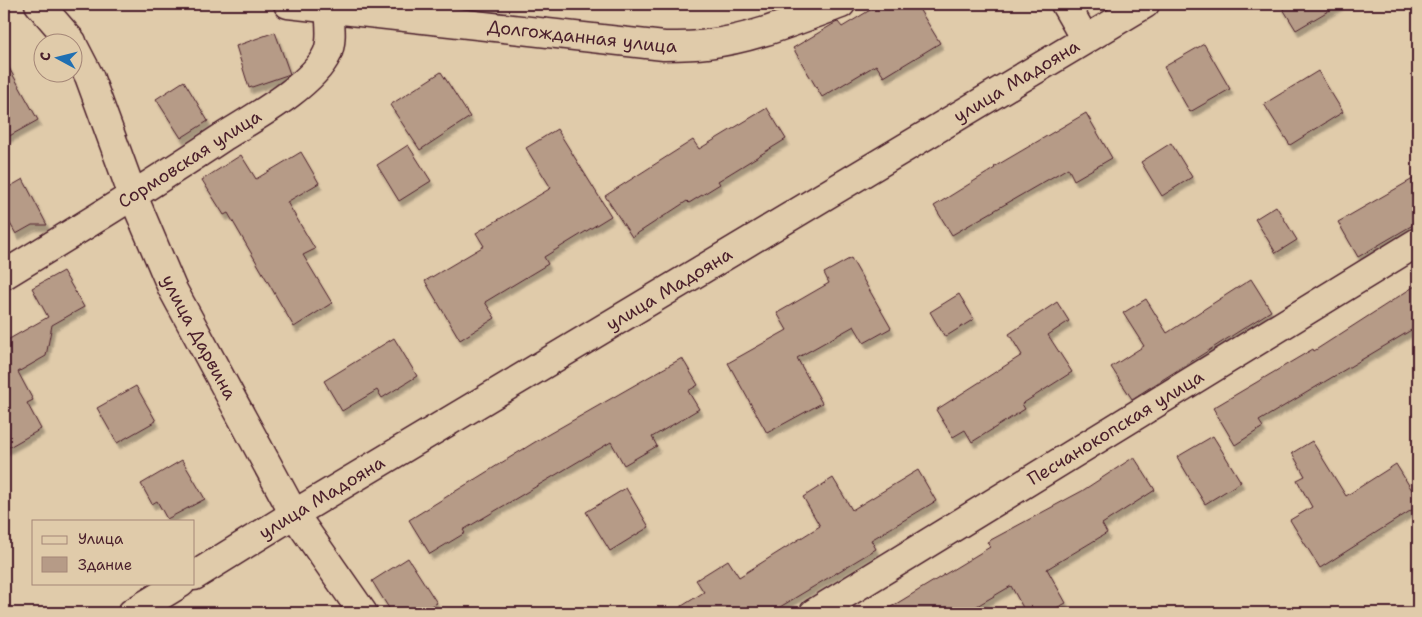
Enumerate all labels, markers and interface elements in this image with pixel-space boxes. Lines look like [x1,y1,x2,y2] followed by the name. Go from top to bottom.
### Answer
[486,14,677,58] street label: Долгожданная улица
[32,32,82,82] north arrow
[949,34,1084,128] street label: улица Мадояна
[36,51,55,62] text: С
[113,104,266,214] street label: Сормовская улица
[602,242,737,336] street label: улица Мадояна
[156,271,242,404] street label: улица Дарвина
[1023,364,1208,491] street label: Песчанокопская улица
[254,450,389,545] street label: улица Мадояна
[32,520,195,584] legend
[78,529,124,549] text: Улица
[78,555,132,575] text: Здание

